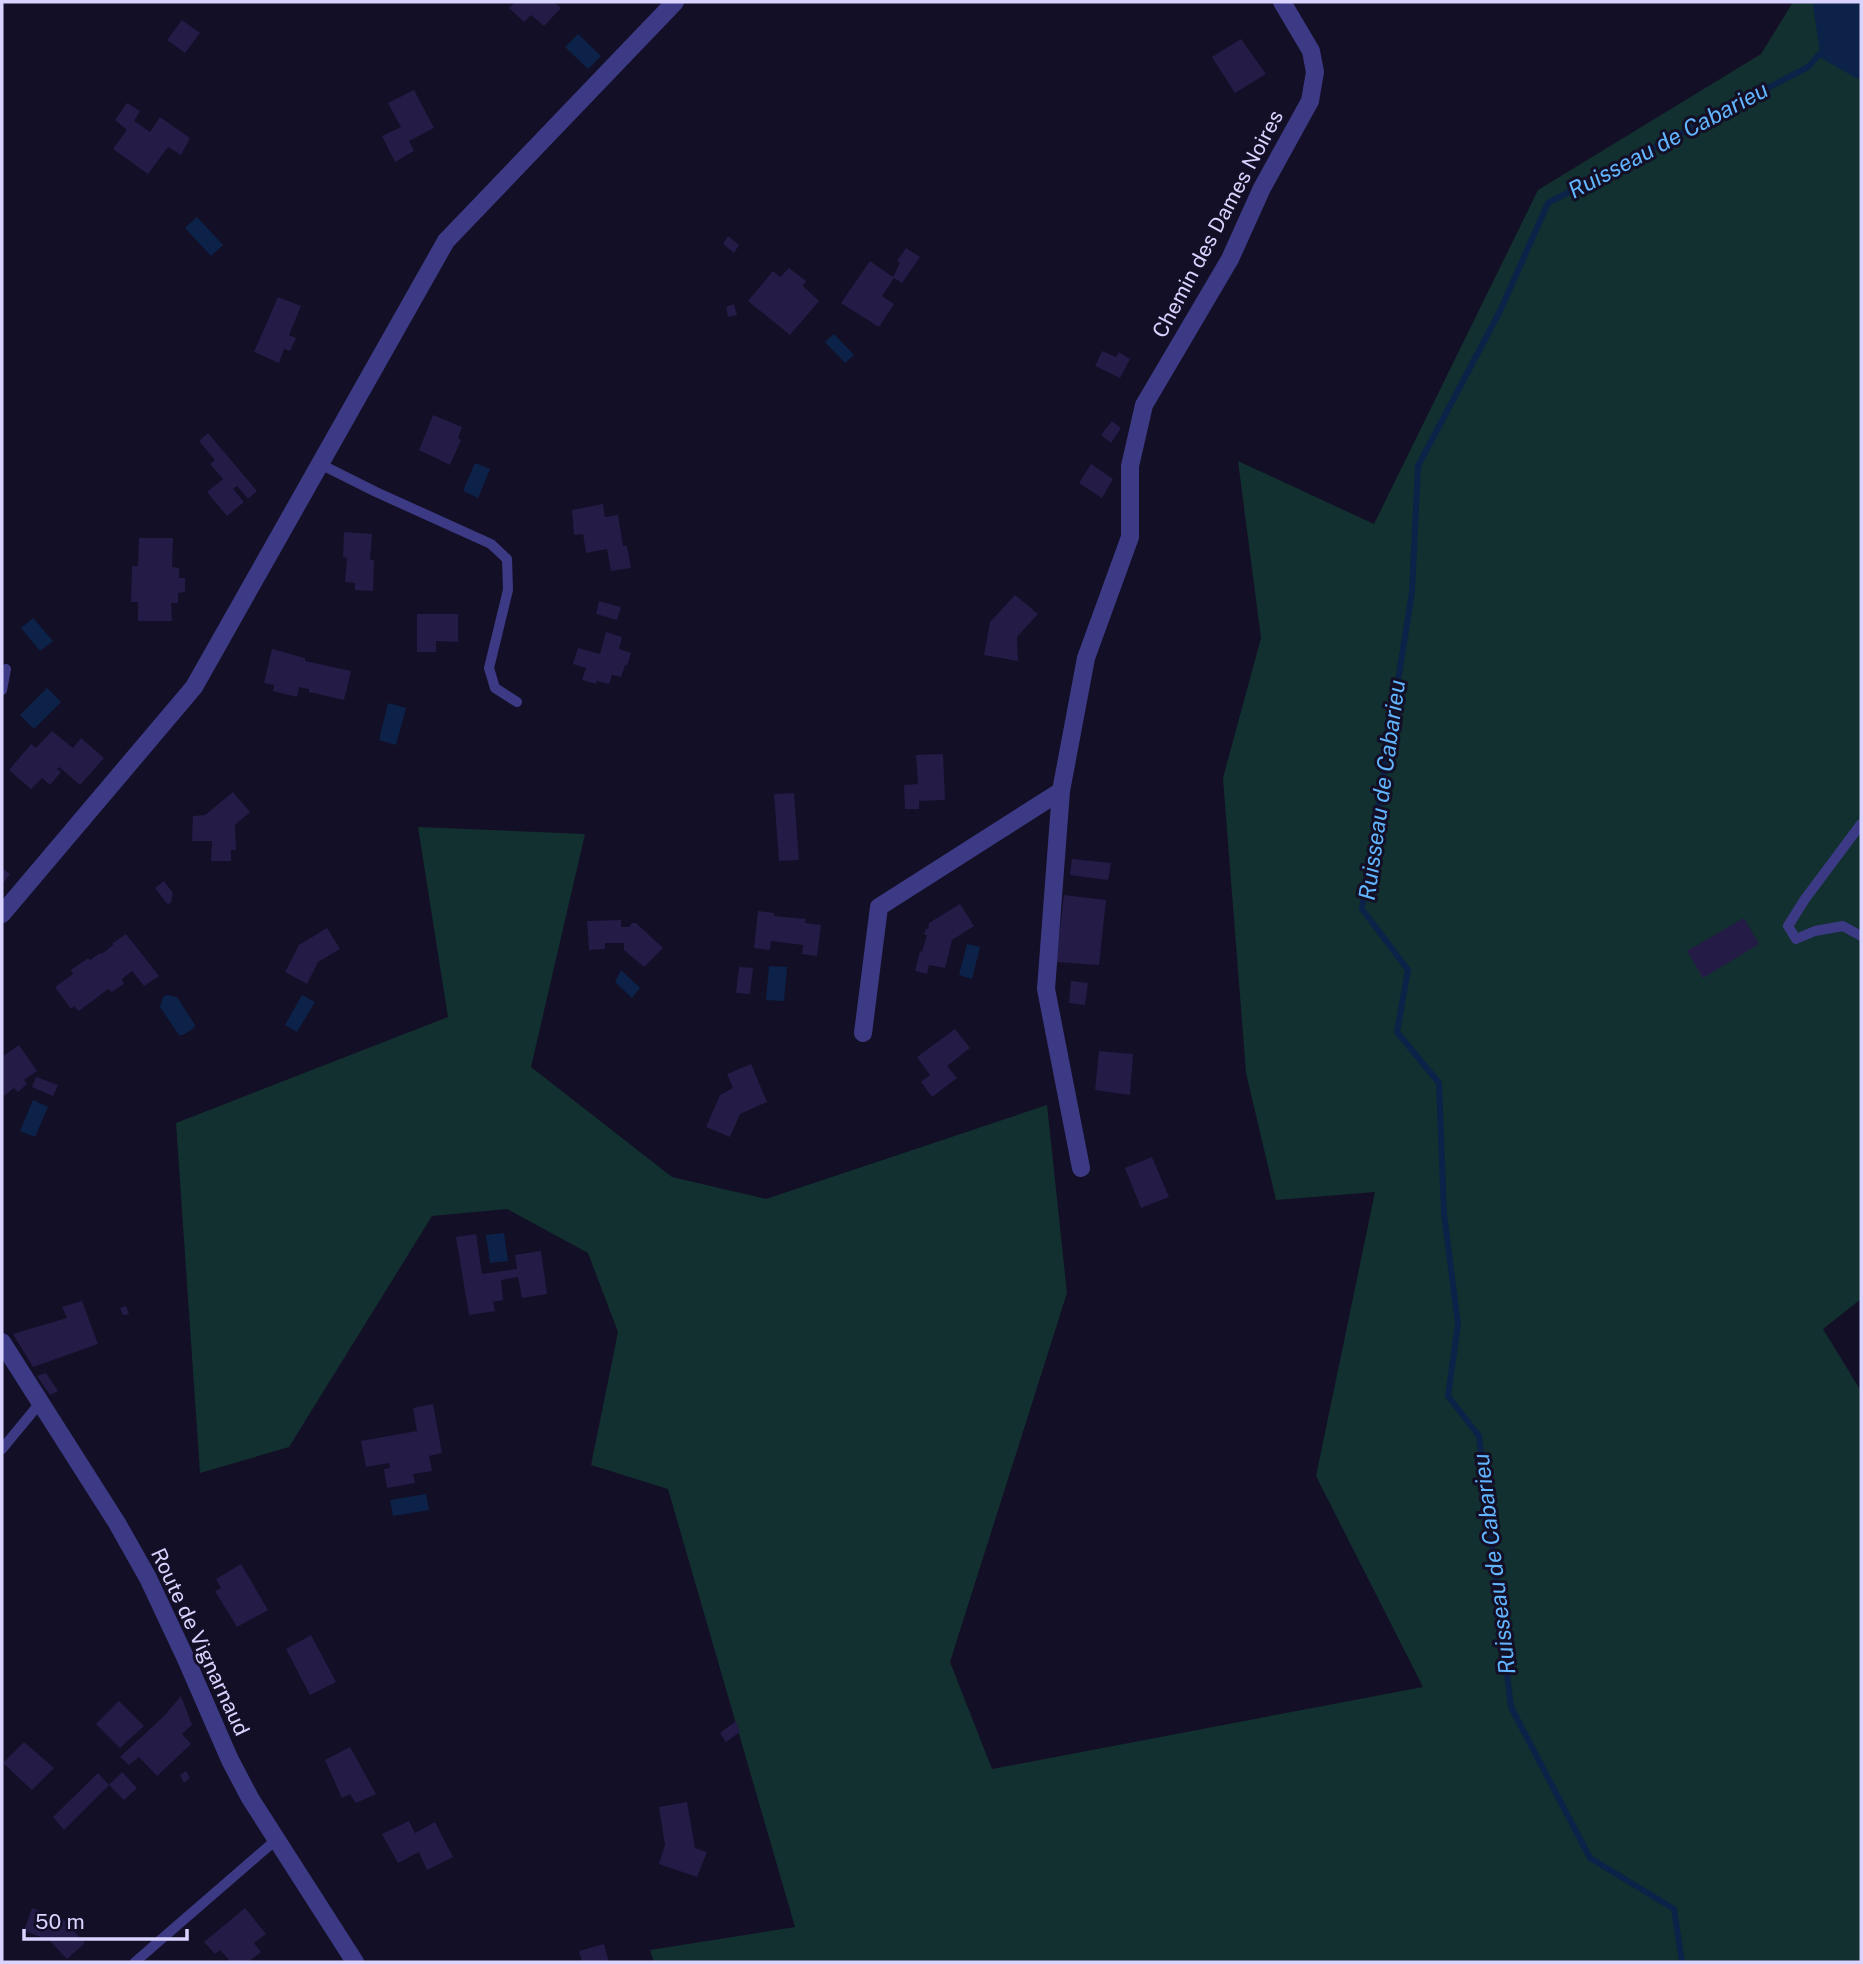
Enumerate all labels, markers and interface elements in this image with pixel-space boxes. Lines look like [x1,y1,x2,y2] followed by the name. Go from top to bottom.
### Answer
[1563,75,1772,204] water label: Ruisseau de Cabarieu
[1147,106,1288,342] street label: Chemin des Dames Noires
[1353,678,1410,902] water label: Ruisseau de Cabarieu
[1467,1452,1520,1676] water label: Ruisseau de Cabarieu
[146,1544,255,1739] street label: Route de Vignarnaud
[24,1898,187,1942] scale bar
[35,1909,85,1934] text: 50 m

